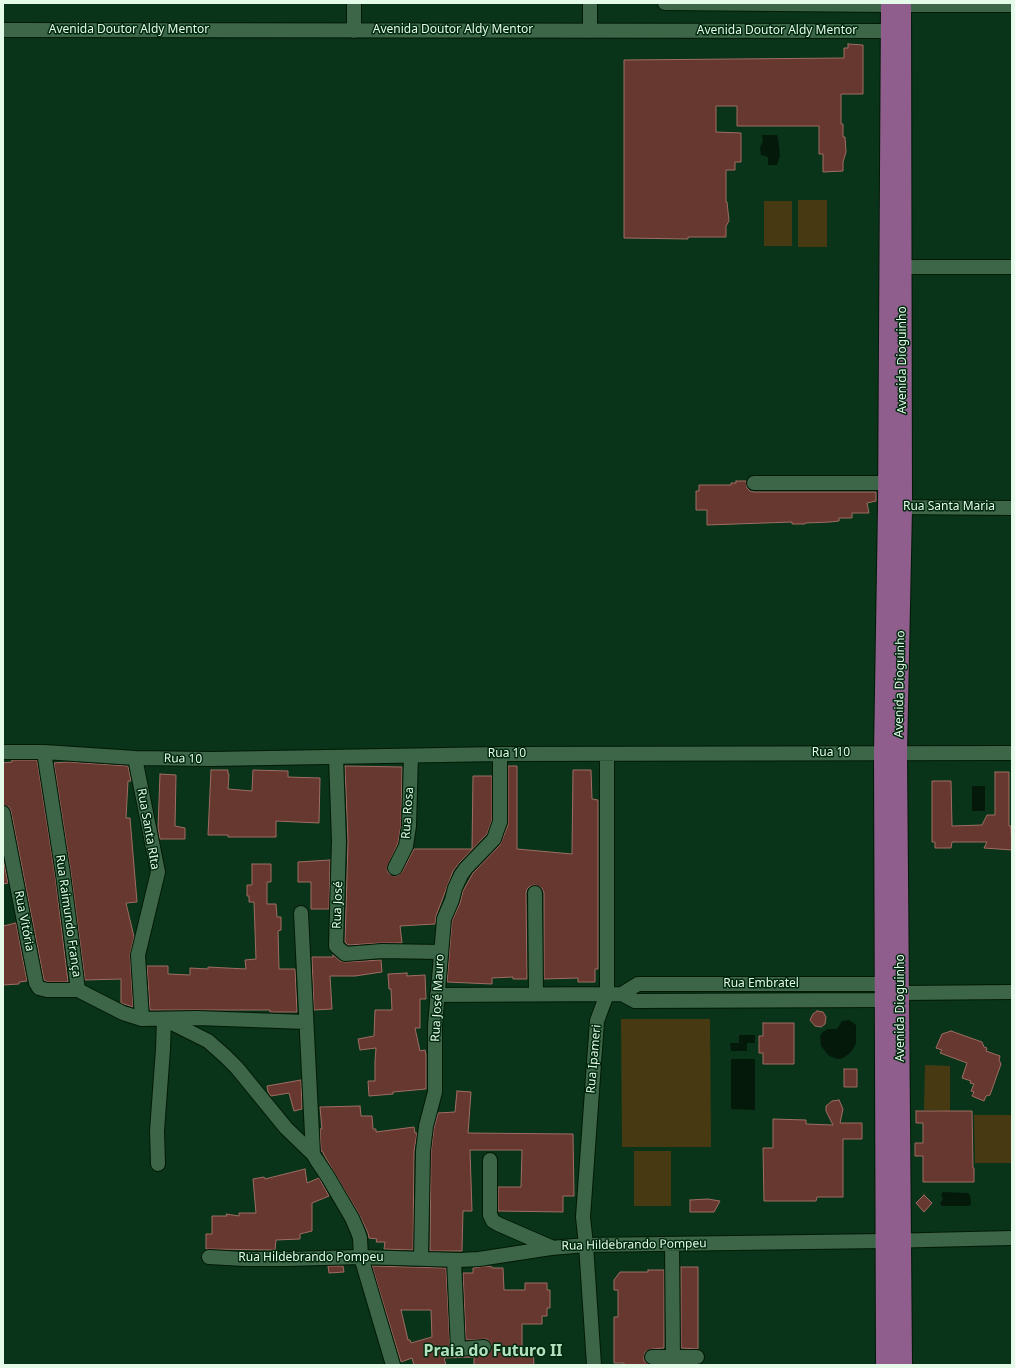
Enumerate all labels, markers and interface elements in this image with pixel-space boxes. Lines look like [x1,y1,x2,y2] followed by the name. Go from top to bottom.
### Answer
[49,23,209,37] street label: Avenida Doutor Aldy Mentor
[373,23,533,37] street label: Avenida Doutor Aldy Mentor
[697,24,857,38] street label: Avenida Doutor Aldy Mentor
[896,306,910,414] street label: Avenida Dioguinho
[903,500,995,514] street label: Rua Santa Maria
[892,630,908,738] street label: Avenida Dioguinho
[812,746,850,760] street label: Rua 10
[488,747,526,761] street label: Rua 10
[164,751,202,767] street label: Rua 10
[134,787,162,871] street label: Rua Santa RIta
[399,787,417,839] street label: Rua Rosa
[52,854,84,978] street label: Rua Raimundo França
[330,881,346,929] street label: Rua José
[11,889,37,953] street label: Rua Vitória
[429,954,447,1042] street label: Rua José Mauro
[894,954,908,1062] street label: Avenida Dioguinho
[723,977,799,991] street label: Rua Embratel
[584,1024,604,1094] street label: Rua Ipameri
[561,1237,707,1253] street label: Rua Hildebrando Pompeu
[238,1251,384,1265] street label: Rua Hildebrando Pompeu
[423,1341,563,1361] district label: Praia do Futuro II

